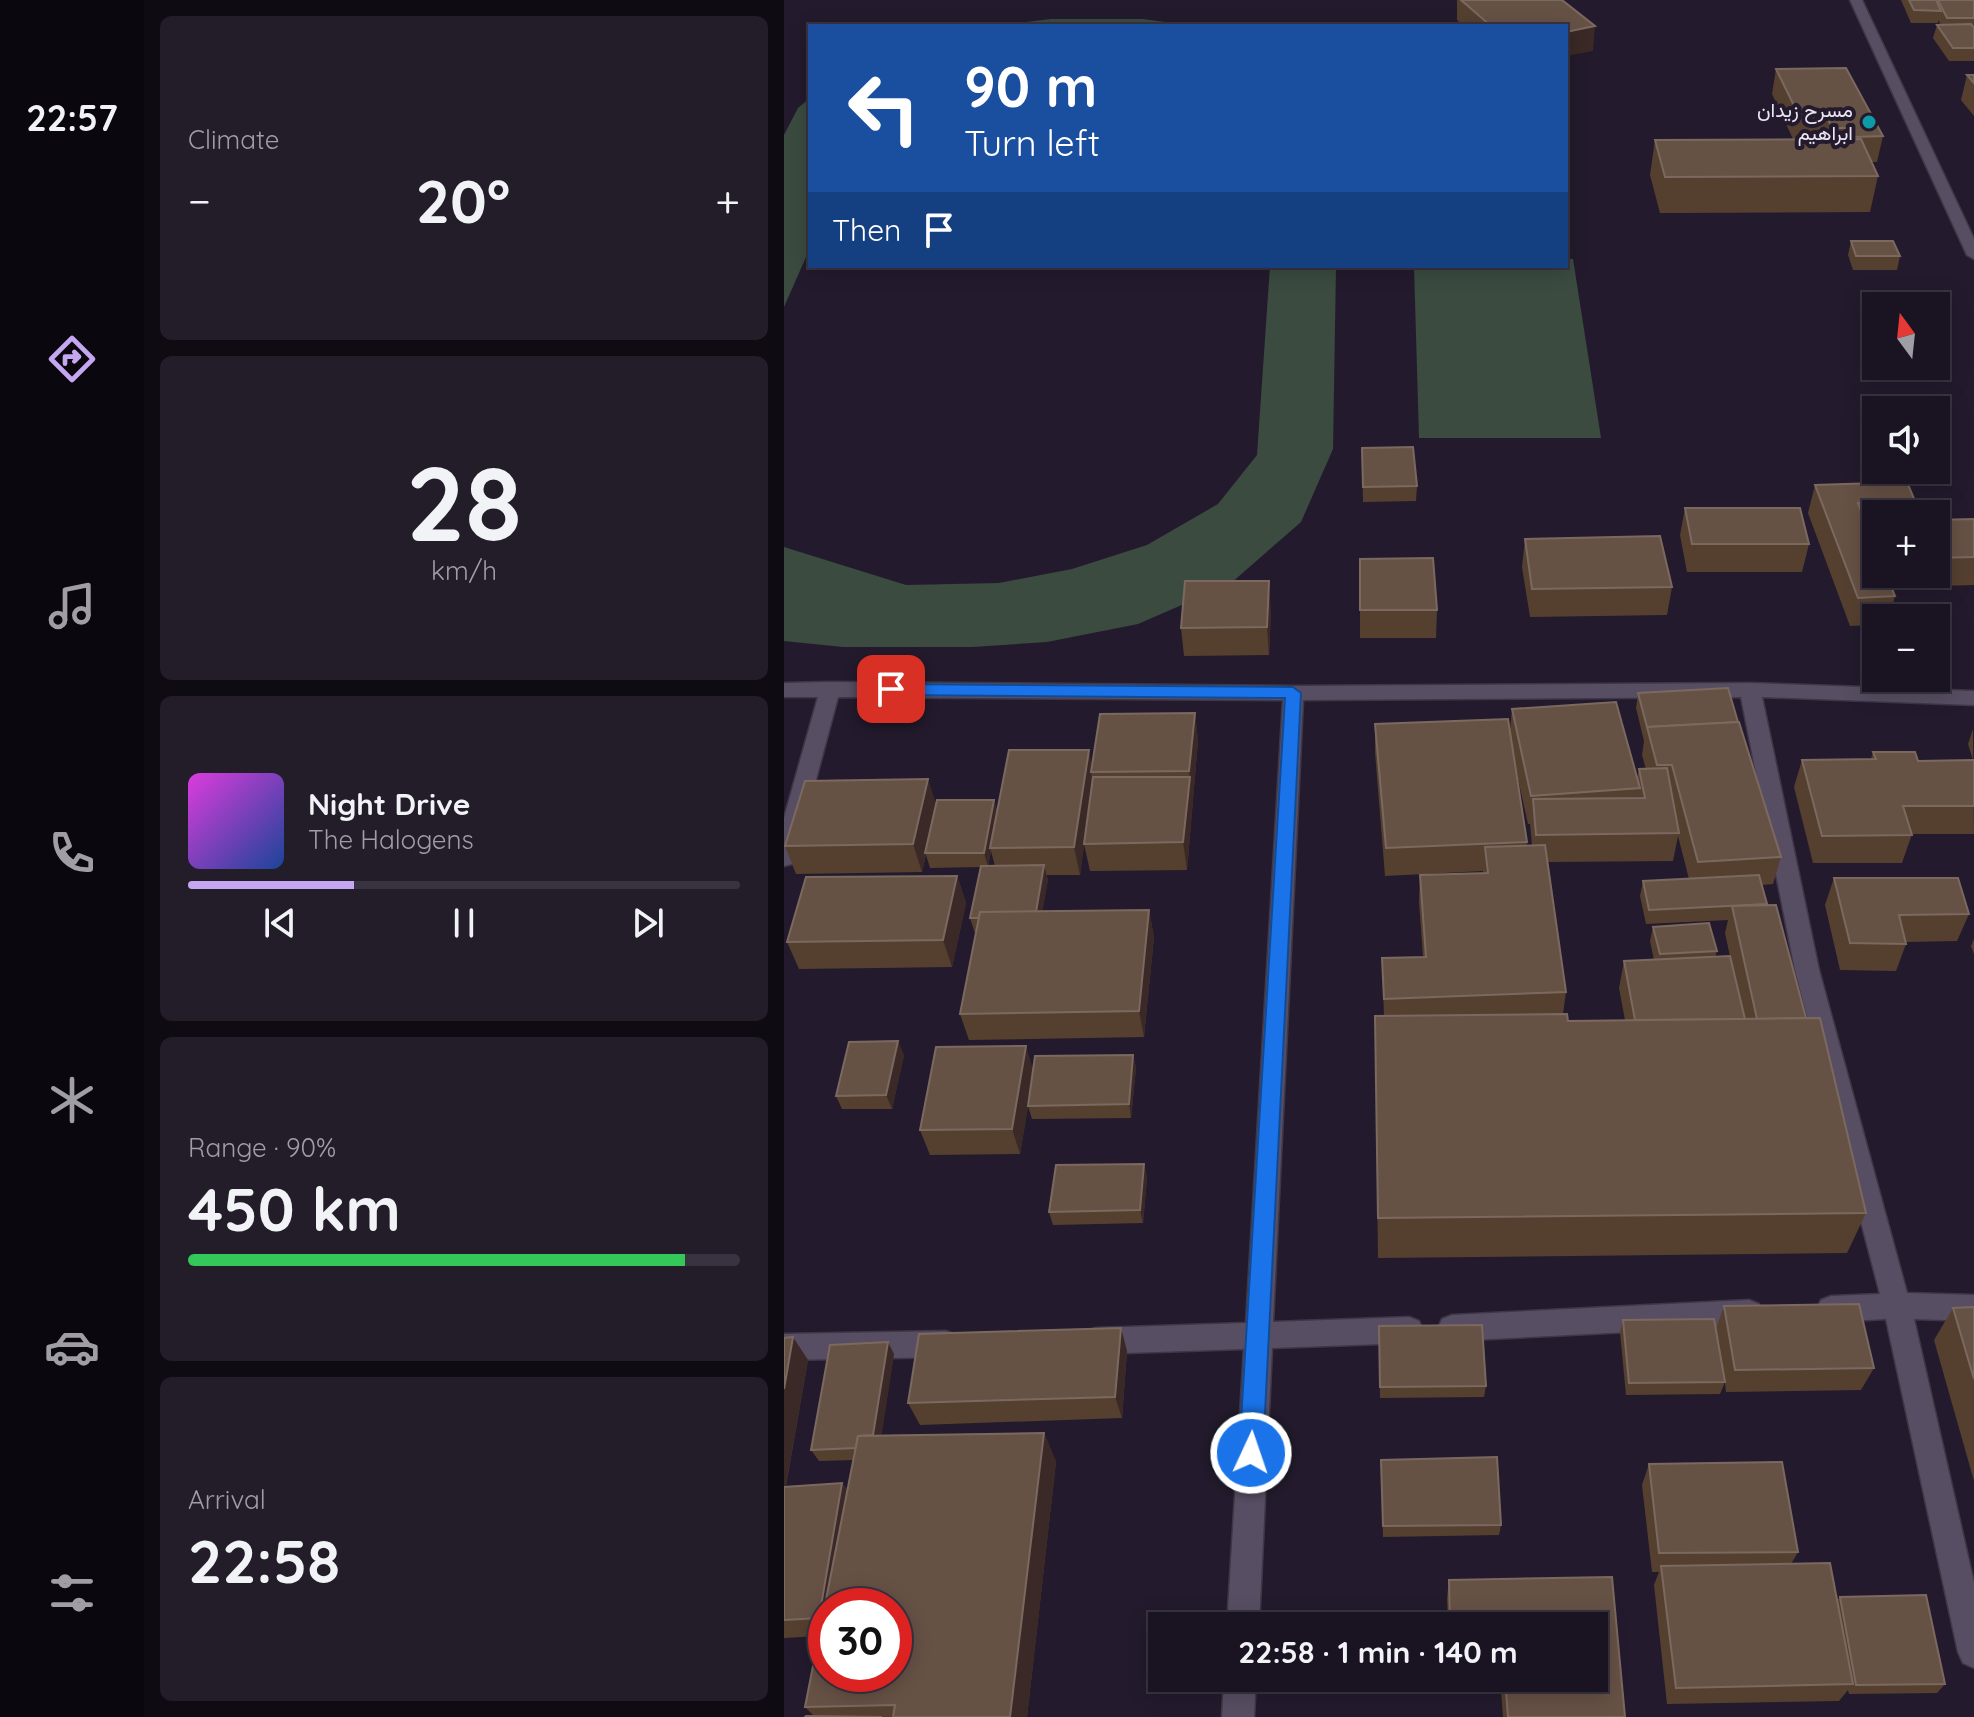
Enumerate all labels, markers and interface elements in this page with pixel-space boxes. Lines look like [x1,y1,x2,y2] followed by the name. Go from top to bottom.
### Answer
[964,51,1098,121] text: 90 m
[832,56,936,160] icon: left
[26,95,118,140] text: 22:57
[1757,97,1853,146] place label: مسرح زيدان ابراهيم
[1860,113,1878,131] marker: مسرح زيدان ابراهيم
[964,120,1100,165] text: Turn left
[188,123,279,156] text: Climate
[416,163,510,238] text: 20°
[188,173,211,228] text: −
[715,173,740,228] text: +
[917,208,961,252] icon: arrive
[832,211,901,249] text: Then
[1862,292,1950,380] north arrow
[1862,292,1950,692] map controls
[44,331,100,387] icon: directions
[1862,396,1950,484] button: sound
[406,437,522,567] text: 28
[1862,500,1950,588] button: +
[431,554,497,587] text: km/h
[44,578,100,634] icon: music
[1862,604,1950,692] button: −
[857,655,925,723] pin
[869,667,913,711] icon: arrive
[308,785,470,823] text: Night Drive
[308,823,474,856] text: The Halogens
[44,825,100,881] icon: phone
[258,901,302,945] icon: previous
[442,901,486,945] icon: pause
[626,901,670,945] icon: next
[44,1072,100,1128] icon: climate
[188,1131,336,1164] text: Range · 90%
[188,1171,401,1246] text: 450 km
[44,1319,100,1375] icon: car
[1209,1411,1293,1495] position arrow
[188,1483,266,1516] text: Arrival
[188,1523,340,1598] text: 22:58
[44,1565,100,1621] icon: filters
[808,1588,912,1692] speed limit sign: 30
[1238,1633,1518,1671] text: 22:58 · 1 min · 140 m

